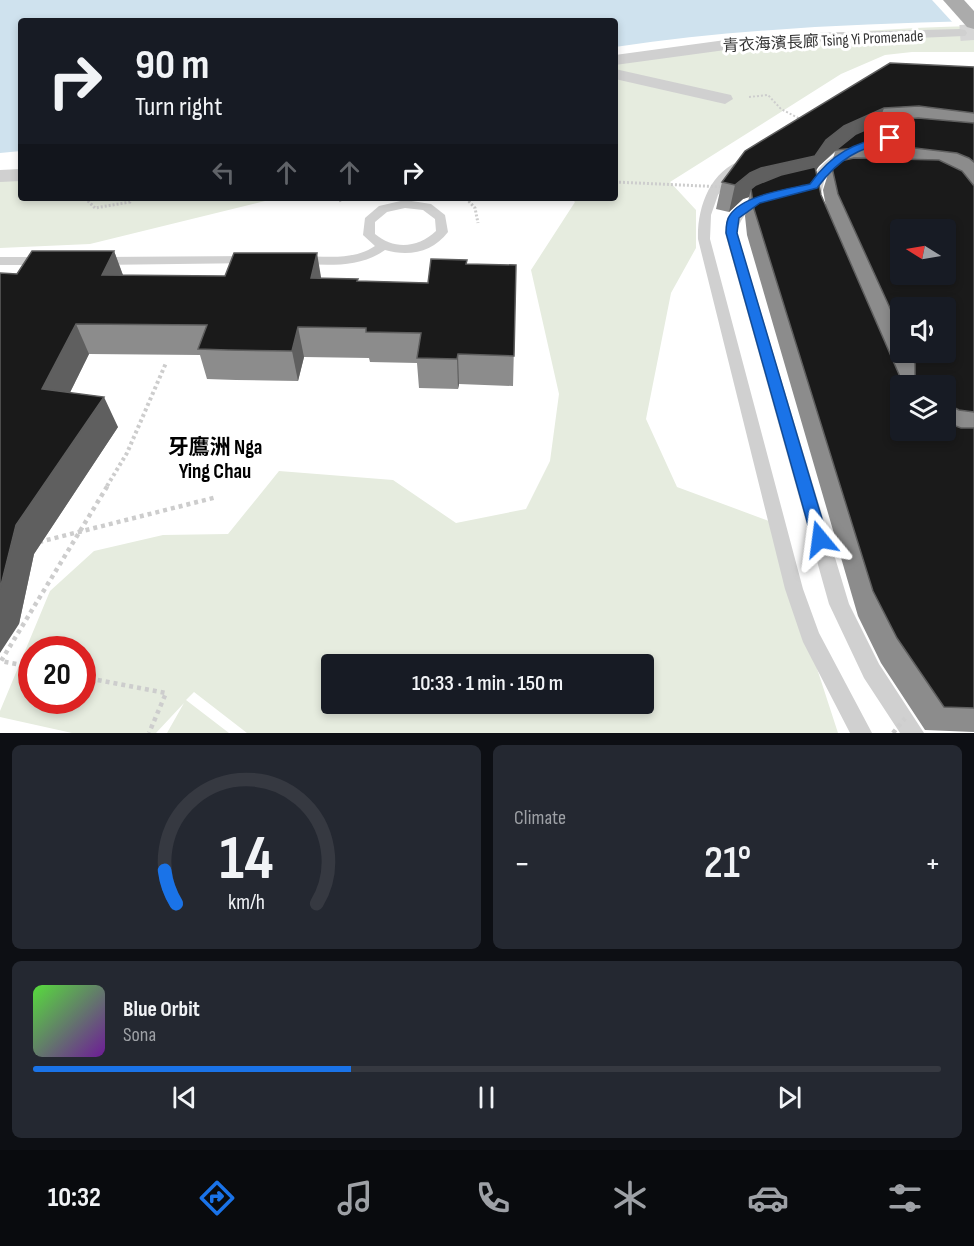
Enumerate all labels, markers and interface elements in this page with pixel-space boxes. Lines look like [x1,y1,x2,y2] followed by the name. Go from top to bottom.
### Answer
[722,27,924,56] street label: 青衣海濱長廊 Tsing Yi Promenade
[135,40,209,91] text: 90 m
[36,42,114,120] icon: right
[135,91,222,123] text: Turn right
[864,112,915,163] pin
[873,121,906,154] icon: arrive
[207,156,240,189] icon: left
[270,156,303,189] icon: ahead
[333,156,366,189] icon: ahead
[396,156,429,189] icon: right
[890,219,956,285] north arrow
[890,219,956,441] map controls
[890,297,956,363] button: sound
[890,375,956,441] button: layers
[168,435,262,484] district label: 牙鷹洲 Nga Ying Chau
[788,507,852,571] position arrow
[18,636,96,714] speed limit sign: 20
[412,670,563,697] text: 10:33 · 1 min · 150 m
[514,806,566,830] text: Climate
[219,822,273,897] text: 14
[704,836,751,891] text: 21°
[514,844,530,884] text: −
[925,844,941,884] text: +
[228,890,265,915] text: km/h
[123,996,200,1023] text: Blue Orbit
[123,1023,156,1047] text: Sona
[168,1081,201,1114] icon: previous
[470,1081,503,1114] icon: pause
[773,1081,806,1114] icon: next
[196,1177,238,1219] icon: directions
[334,1177,376,1219] icon: music
[472,1177,514,1219] icon: phone
[609,1177,651,1219] icon: climate
[747,1177,789,1219] icon: car
[884,1177,926,1219] icon: filters
[48,1182,101,1214] text: 10:32

